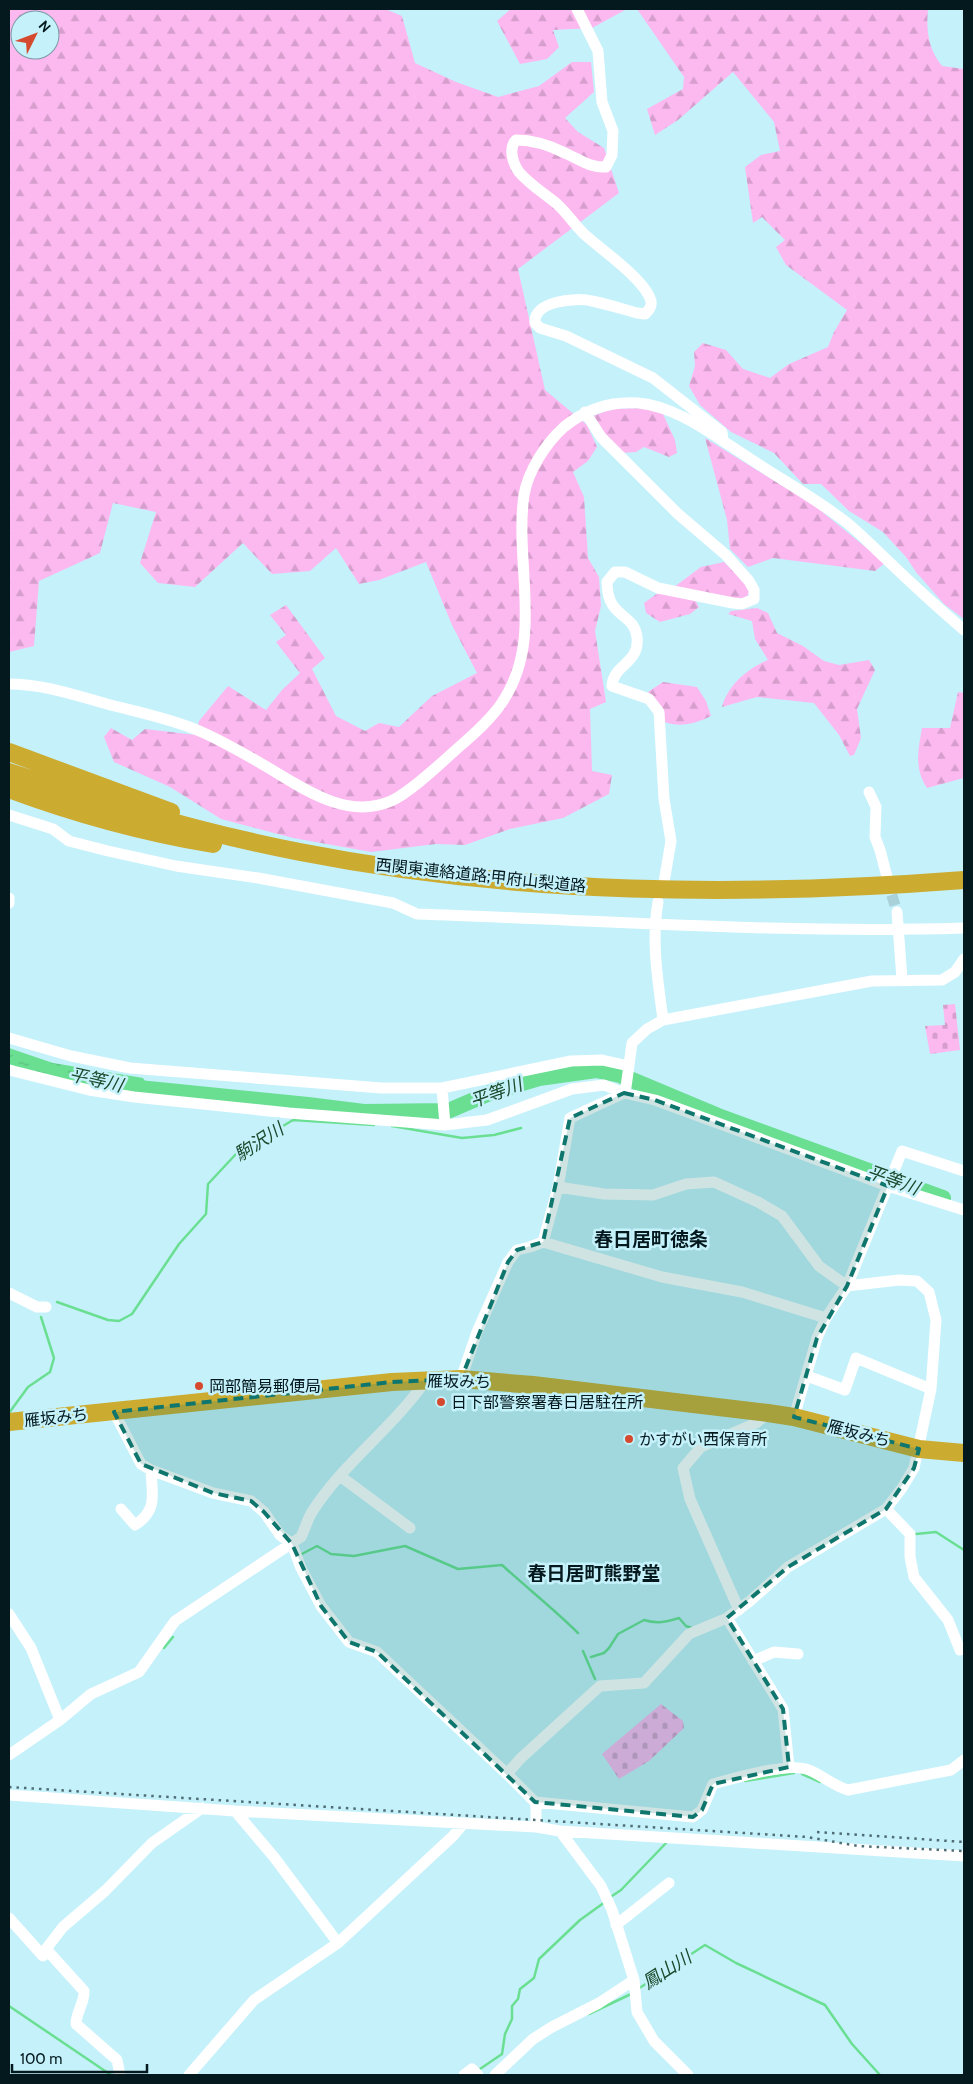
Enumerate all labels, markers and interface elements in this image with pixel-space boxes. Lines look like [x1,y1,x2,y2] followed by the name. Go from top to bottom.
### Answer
[10,10,60,60] north arrow
[35,17,55,36] text: N
[375,855,587,896] street label: 西関東連絡道路;甲府山梨道路
[67,1063,127,1097] water label: 平等川
[467,1073,527,1113] water label: 平等川
[230,1117,289,1166] water label: 駒沢川
[864,1160,924,1200] water label: 平等川
[594,1228,708,1251] district label: 春日居町徳条
[427,1371,491,1392] street label: 雁坂みち
[209,1377,321,1396] place label: 岡部簡易郵便局
[193,1380,205,1392] marker: 岡部簡易郵便局
[451,1393,643,1412] place label: 日下部警察署春日居駐在所
[435,1396,447,1408] marker: 日下部警察署春日居駐在所
[23,1405,89,1430] street label: 雁坂みち
[826,1417,892,1450] street label: 雁坂みち
[639,1430,767,1449] place label: かすがい西保育所
[623,1433,635,1445] marker: かすがい西保育所
[527,1562,661,1585] district label: 春日居町熊野堂
[638,1945,697,1994] water label: 鳳山川
[12,2042,148,2074] scale bar
[20,2050,62,2068] text: 100 m

